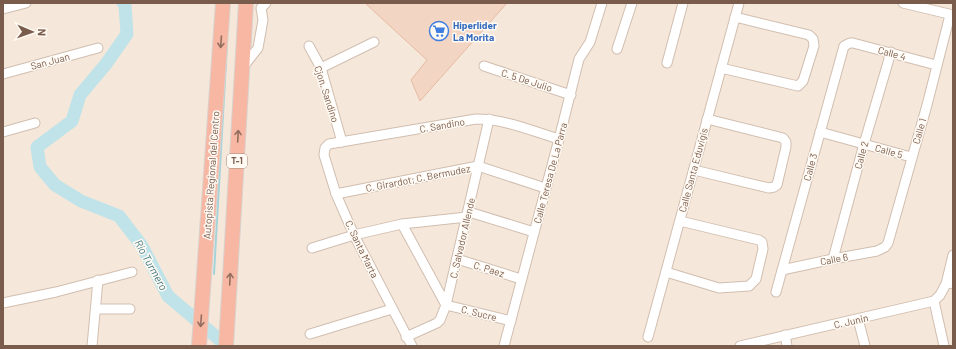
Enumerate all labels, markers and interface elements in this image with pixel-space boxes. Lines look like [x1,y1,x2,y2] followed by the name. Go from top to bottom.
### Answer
[12,12,52,52] north arrow
[453,19,497,43] place label: Hiperlider La Morita
[428,20,450,42] supermarket icon: Hiperlider La Morita
[36,28,49,36] text: N
[217,35,225,48] one-way arrow
[877,44,907,62] street label: Calle 4
[29,50,71,72] street label: San Juan
[312,64,342,124] street label: Cjon. Sandino
[500,66,554,94] street label: C. 5 De Julio
[201,111,221,239] street label: Autopista Regional del Centro
[418,115,466,135] street label: C. Sandino
[910,117,928,145] street label: Calle 1
[531,121,569,225] street label: Calle Teresa De La Parra
[676,126,710,214] street label: Calle Santa Eduvigis
[235,130,242,143] one-way arrow
[852,140,870,170] street label: Calle 2
[874,141,904,161] street label: Calle 5
[801,152,819,182] street label: Calle 3
[227,154,247,168] road number: T-1
[365,162,472,194] street label: C. Girardot; C. Bermudez
[447,196,477,280] street label: C. Salvador Allende
[343,218,381,280] street label: C. Santa Marta
[132,237,171,293] water label: Río Turmero
[819,250,849,268] street label: Calle 6
[472,259,506,280] street label: C. Paez
[226,273,233,286] one-way arrow
[460,303,498,323] street label: C. Sucre
[832,311,870,331] street label: C. Junin
[197,314,204,327] one-way arrow

